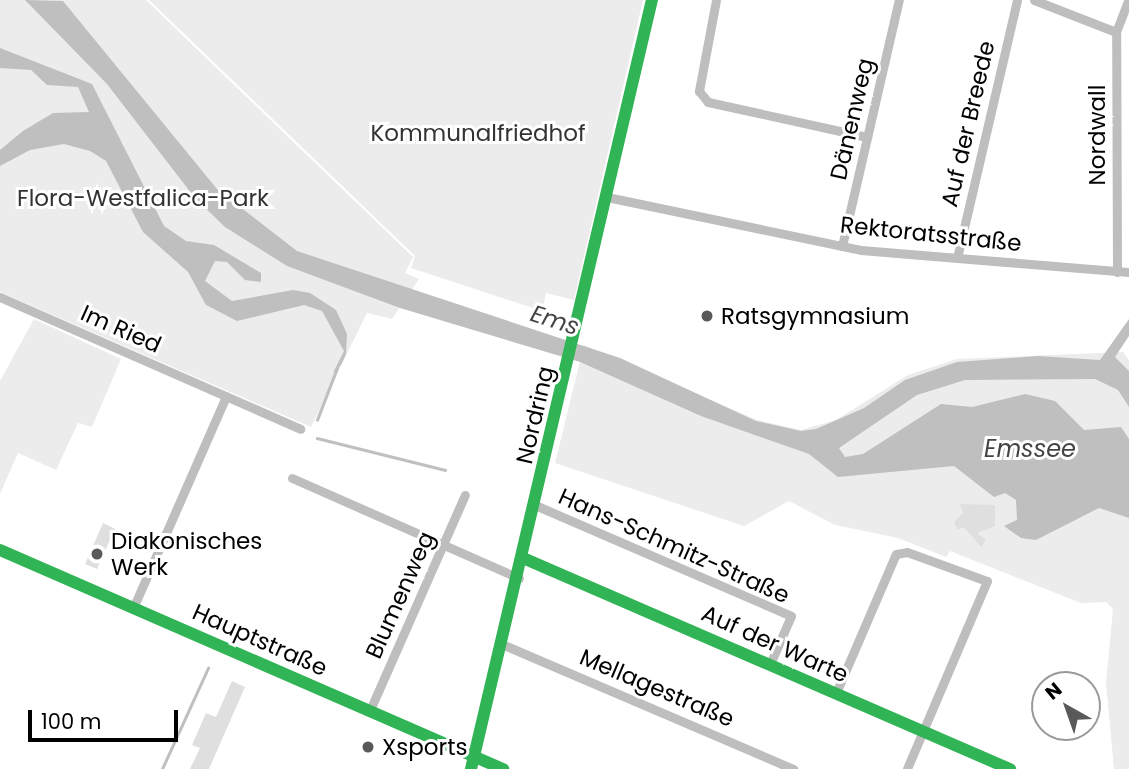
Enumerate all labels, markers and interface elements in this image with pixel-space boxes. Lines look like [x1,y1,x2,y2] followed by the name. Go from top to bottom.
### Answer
[935,38,1001,210] street label: Auf der Breede
[825,55,879,183] street label: Dänenweg
[1083,85,1111,185] street label: Nordwall
[370,119,586,147] park label: Kommunalfriedhof
[17,184,269,212] park label: Flora-Westfalica-Park
[839,211,1023,257] street label: Rektoratsstraße
[77,299,165,359] street label: Im Ried
[527,299,583,341] water label: Ems
[721,302,909,330] place label: Ratsgymnasium
[699,308,715,324] marker: Ratsgymnasium
[510,363,560,467] street label: Nordring
[984,435,1076,463] water label: Emssee
[554,483,794,609] street label: Hans-Schmitz-Straße
[111,527,262,581] place label: Diakonisches Werk
[360,527,440,663] street label: Blumenweg
[89,546,105,562] marker: Diakonisches Werk
[188,598,332,682] street label: Hauptstraße
[697,599,853,689] street label: Auf der Warte
[576,643,738,733] street label: Mellagestraße
[1031,671,1101,741] north arrow
[1039,676,1068,706] text: N
[32,696,182,740] scale bar
[41,707,101,736] text: 100 m
[382,733,468,761] place label: Xsports
[360,739,376,755] marker: Xsports

